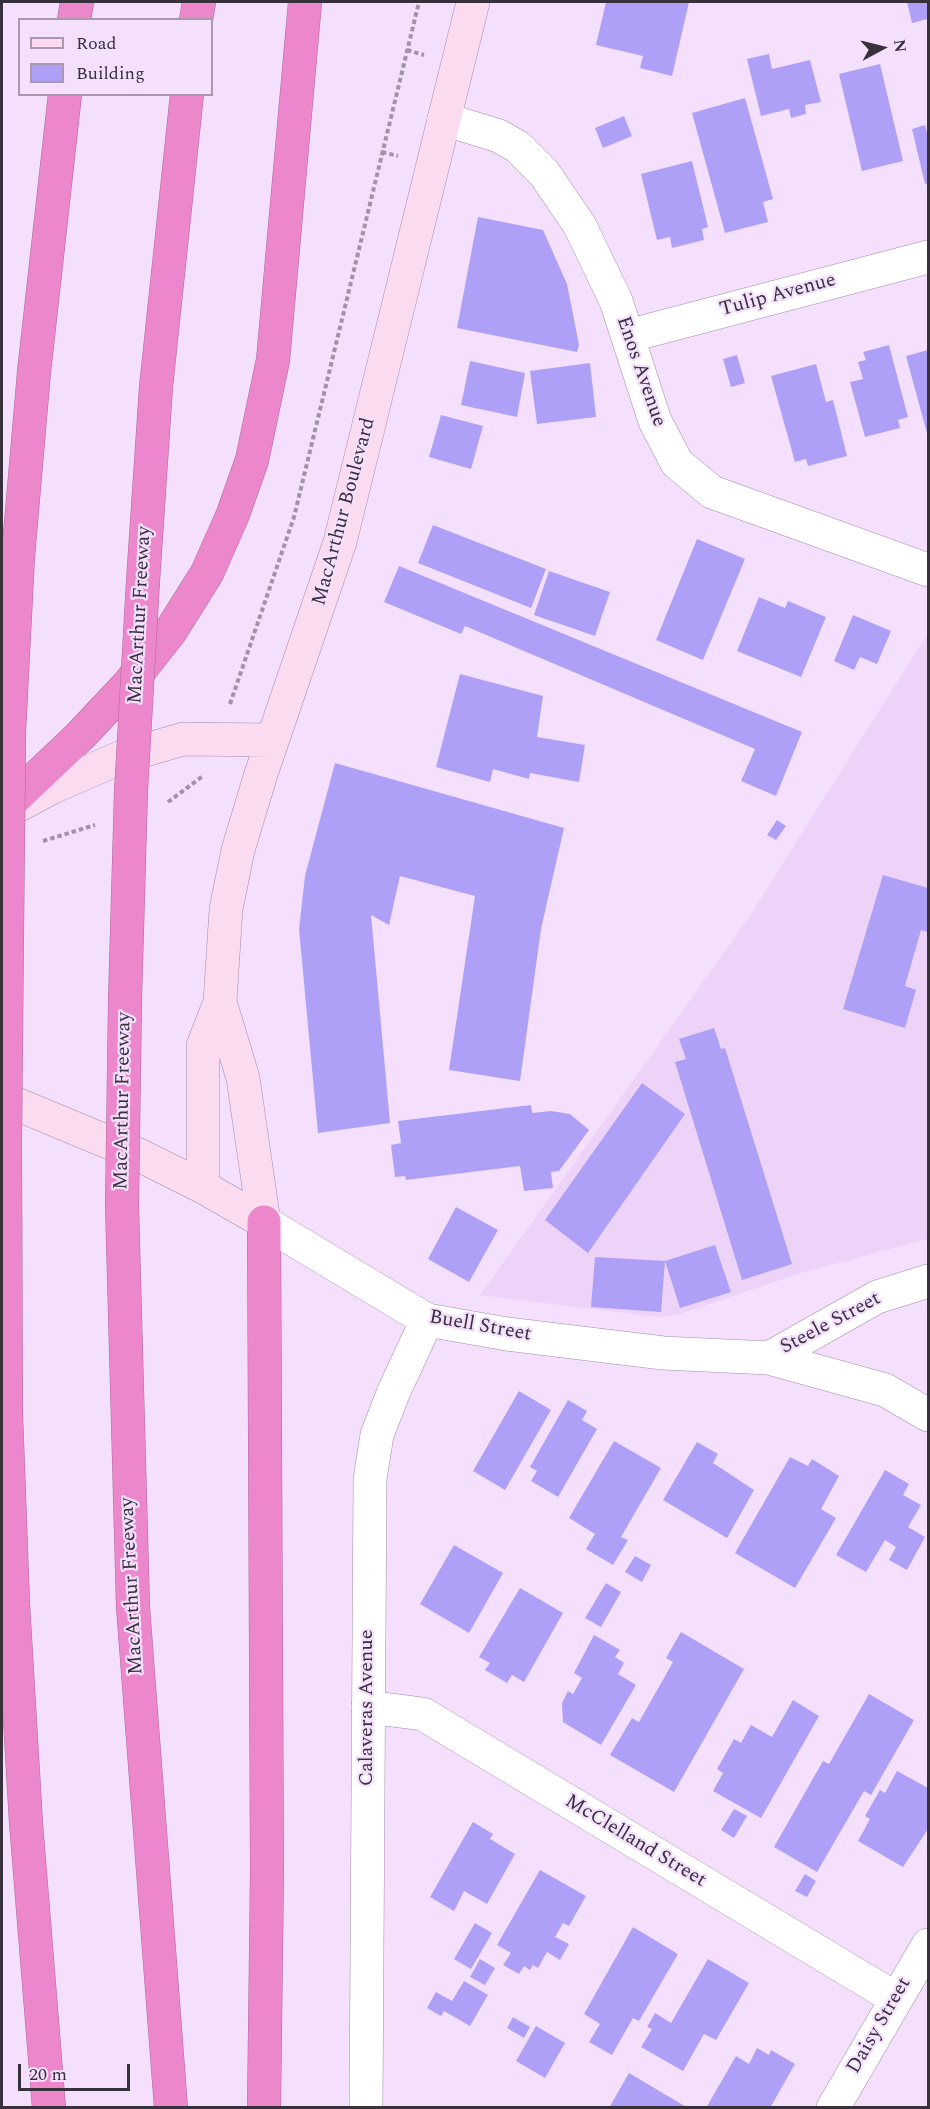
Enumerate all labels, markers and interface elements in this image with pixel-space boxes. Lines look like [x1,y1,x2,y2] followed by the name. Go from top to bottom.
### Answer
[18,18,213,96] legend
[852,18,912,78] north arrow
[76,30,117,57] text: Road
[887,38,913,54] text: N
[76,60,145,87] text: Building
[717,269,839,323] street label: Tulip Avenue
[610,314,670,430] street label: Enos Avenue
[308,415,382,609] street label: MacArthur Boulevard
[124,526,158,704] street label: MacArthur Freeway
[110,1012,138,1190] street label: MacArthur Freeway
[777,1288,885,1360] street label: Steele Street
[427,1306,533,1348] street label: Buell Street
[116,1497,150,1675] street label: MacArthur Freeway
[356,1630,380,1786] street label: Calaveras Avenue
[560,1790,710,1894] street label: McClelland Street
[843,1974,917,2078] street label: Daisy Street
[21,2052,134,2090] scale bar
[29,2061,67,2088] text: 20 m

